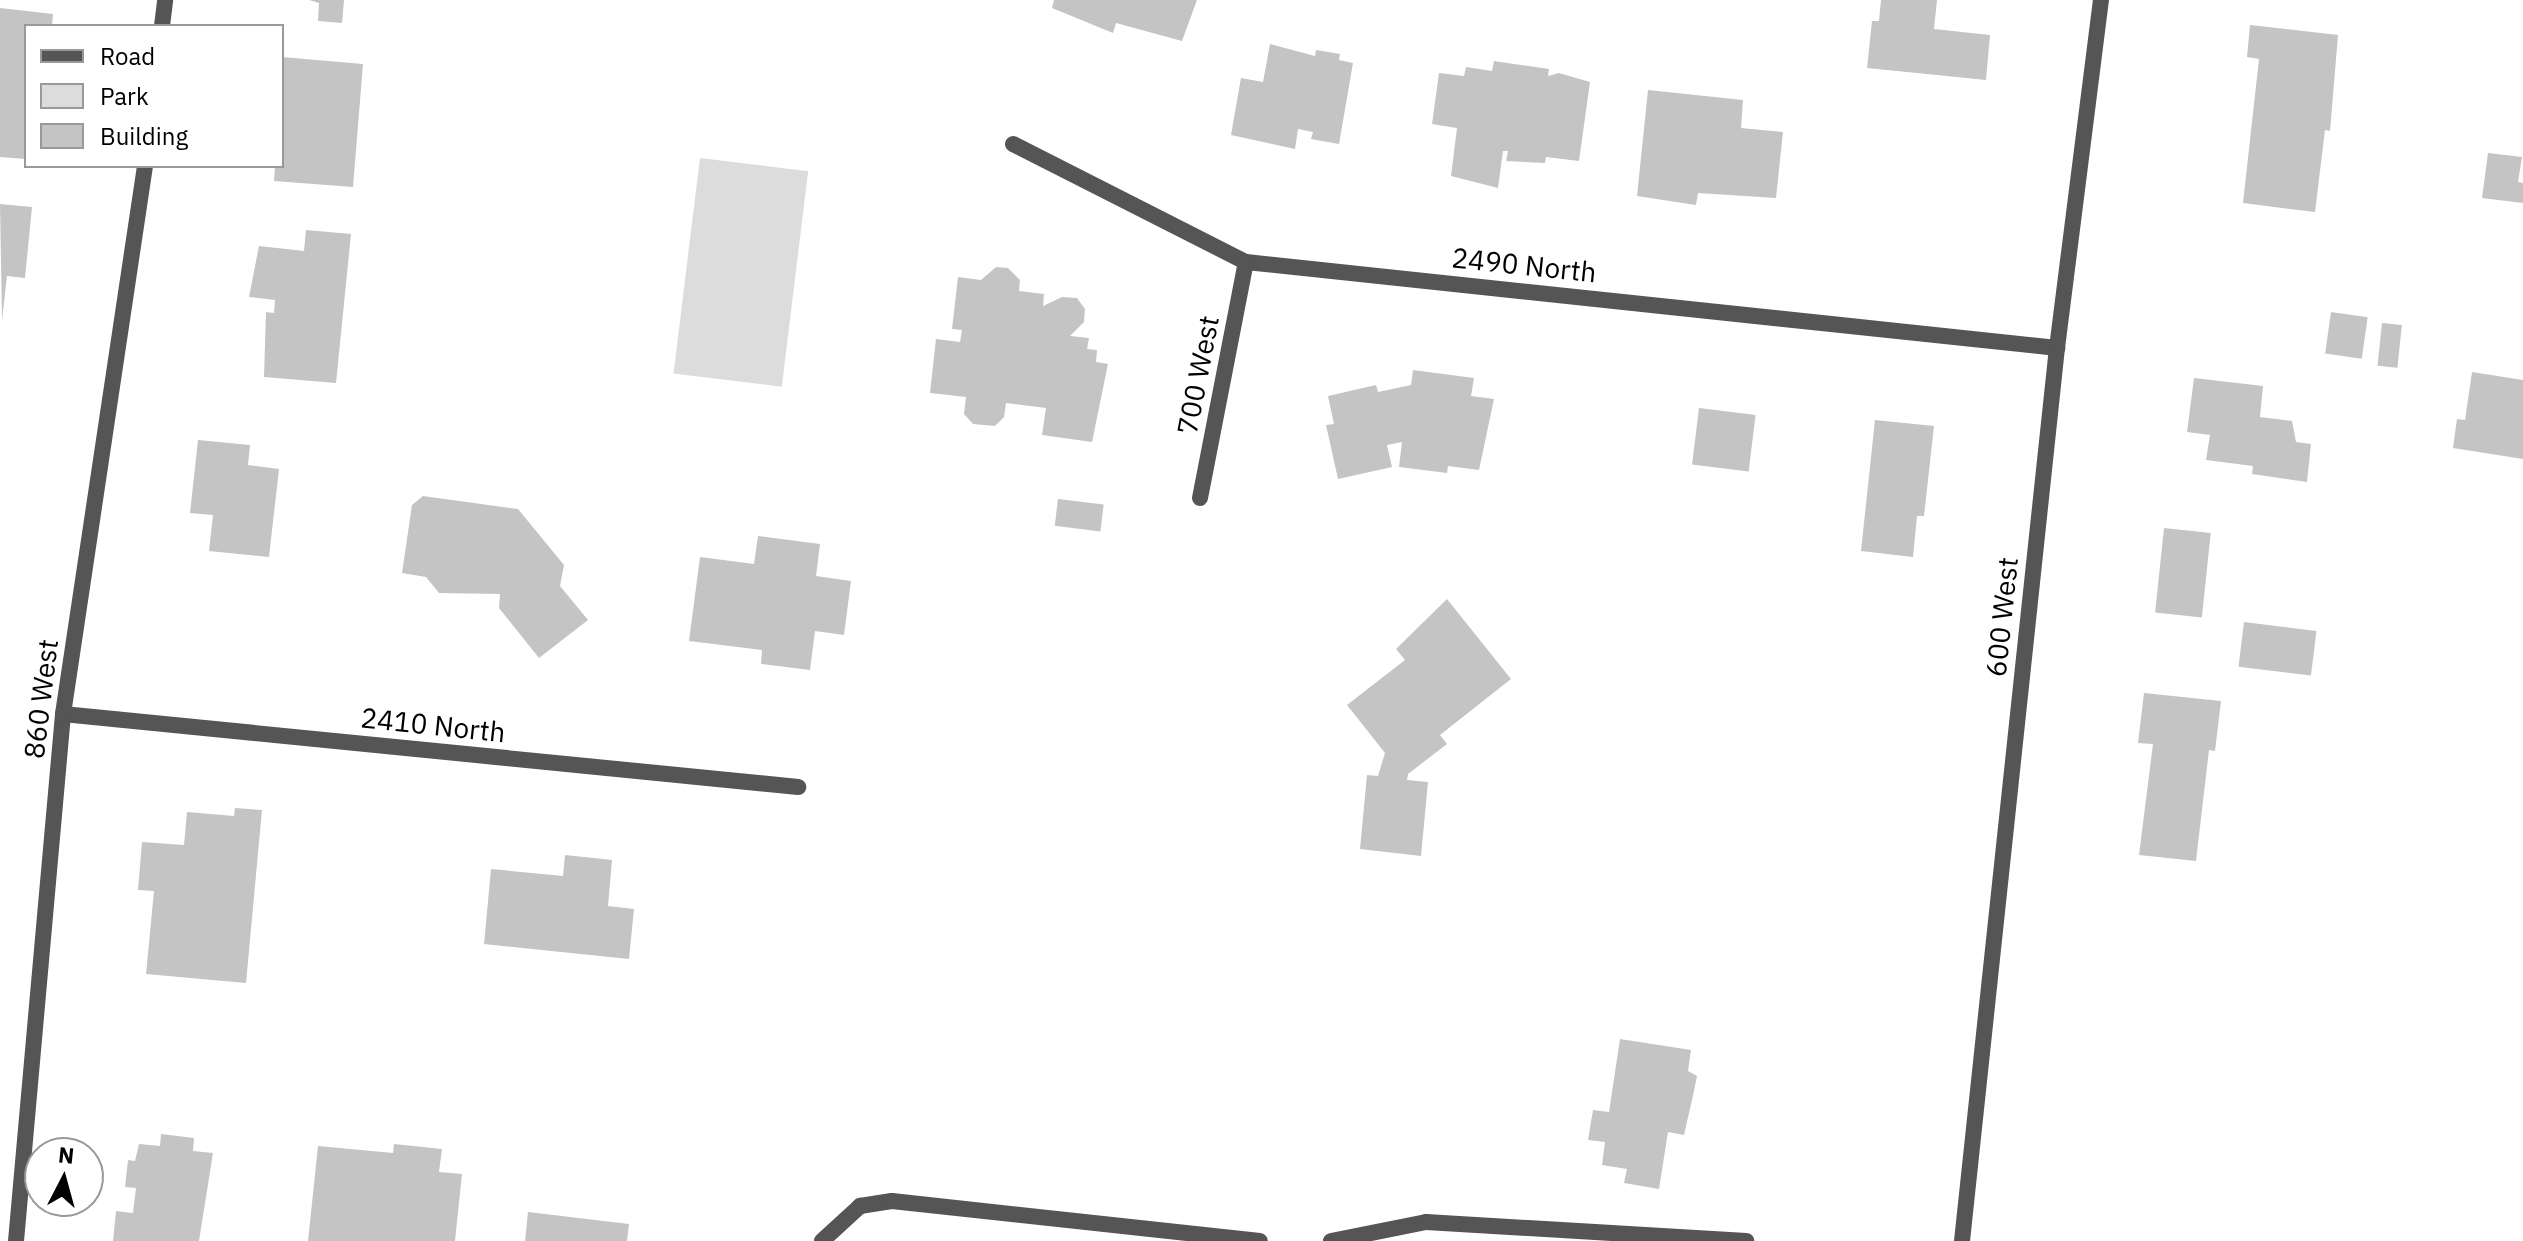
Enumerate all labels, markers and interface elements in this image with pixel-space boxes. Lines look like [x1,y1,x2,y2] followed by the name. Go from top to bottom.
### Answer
[24,24,284,168] legend
[100,40,155,72] text: Road
[100,80,149,112] text: Park
[100,120,188,152] text: Building
[1450,241,1598,289] street label: 2490 North
[1170,313,1226,437] street label: 700 West
[1979,555,2025,679] street label: 600 West
[17,637,65,761] street label: 860 West
[359,701,507,749] street label: 2410 North
[24,1137,104,1217] north arrow
[57,1139,76,1170] text: N

